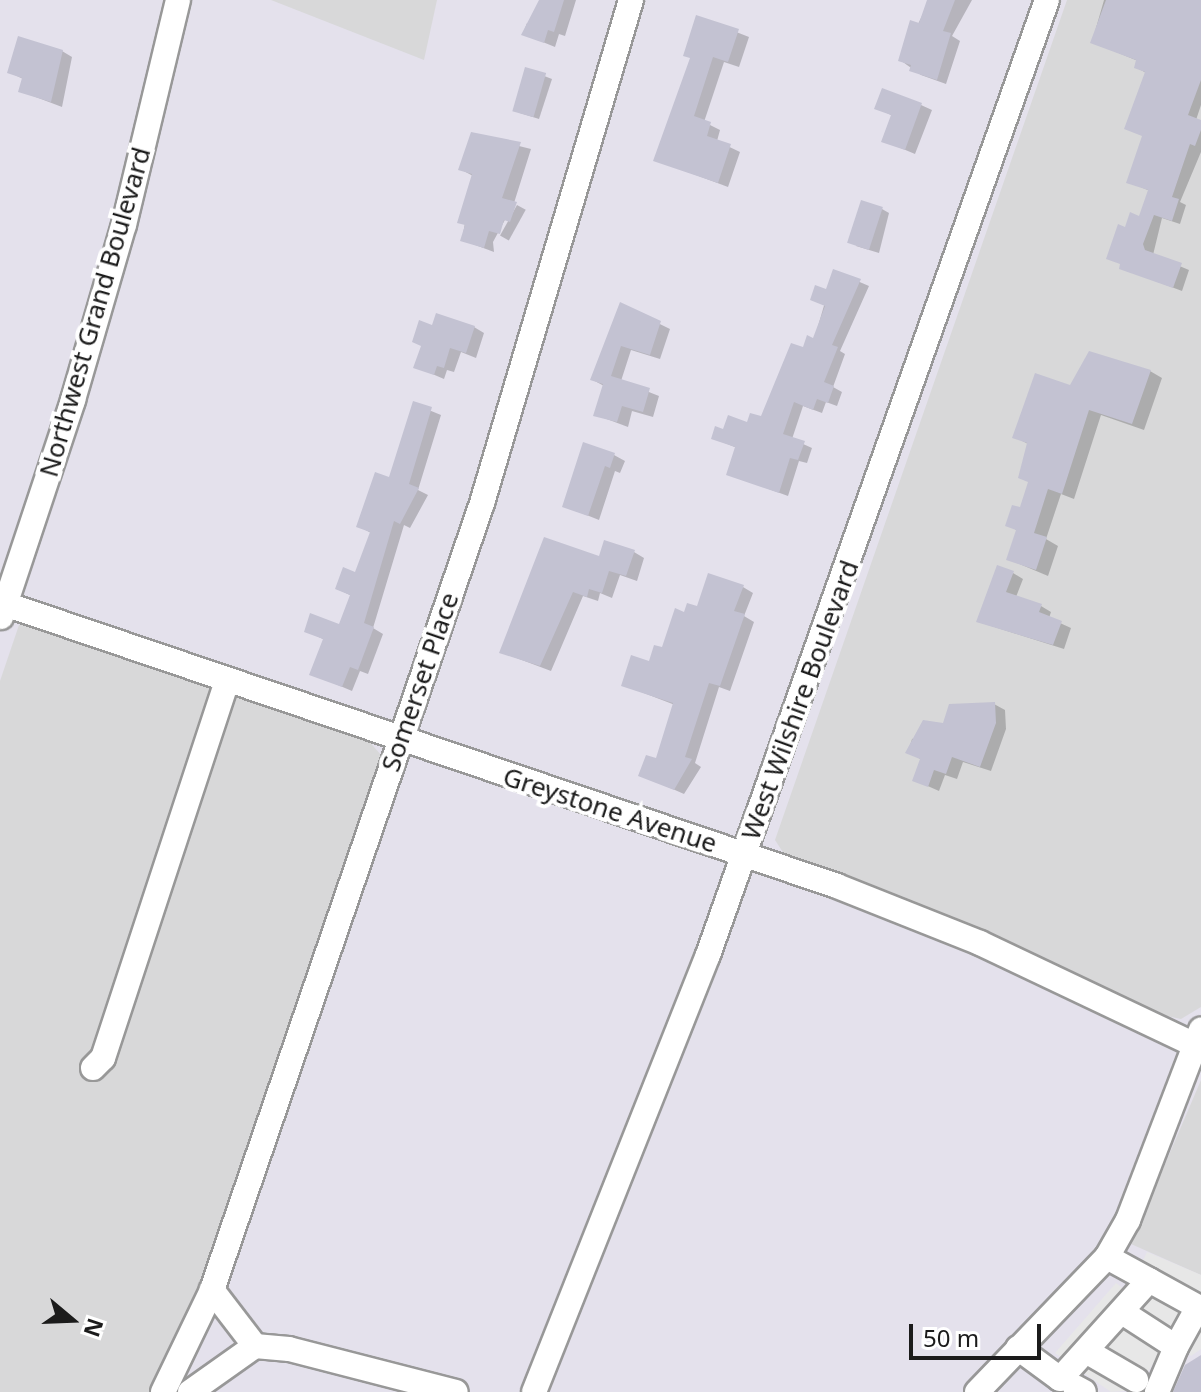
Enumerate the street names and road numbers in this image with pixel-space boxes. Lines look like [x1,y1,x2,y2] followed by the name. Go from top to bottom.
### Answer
[33,144,157,480] street label: Northwest Grand Boulevard
[735,556,865,844] street label: West Wilshire Boulevard
[375,588,465,776] street label: Somerset Place
[499,761,721,859] street label: Greystone Avenue

